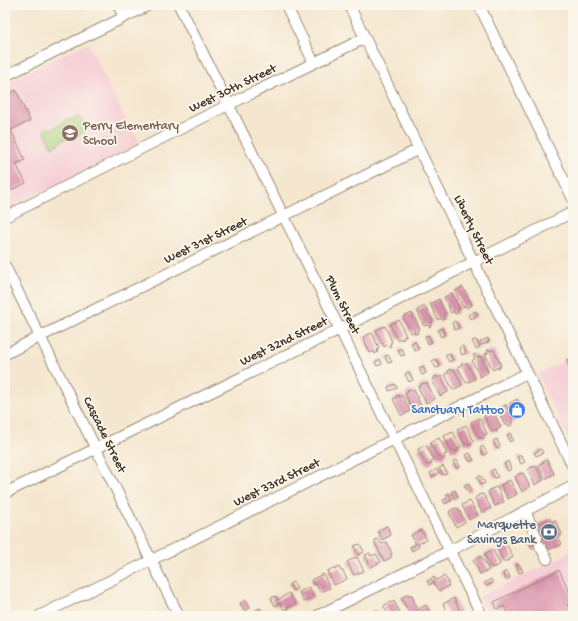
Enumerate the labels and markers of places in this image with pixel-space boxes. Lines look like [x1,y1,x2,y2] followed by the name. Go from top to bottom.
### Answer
[82,119,179,149] place label: Perry Elementary School
[60,123,80,143] school or university icon: Perry Elementary School
[507,400,527,420] shop icon: Sanctuary Tattoo
[411,403,504,418] place label: Sanctuary Tattoo
[467,518,537,548] place label: Marquette Savings Bank
[539,522,559,542] bank icon: Marquette Savings Bank

